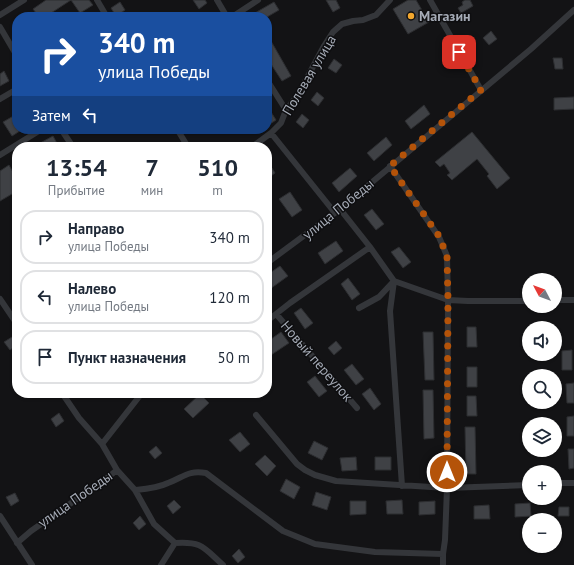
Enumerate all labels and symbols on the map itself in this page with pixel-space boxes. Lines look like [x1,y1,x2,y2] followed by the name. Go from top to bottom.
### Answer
[419,7,471,25] place label: Магазин
[406,11,416,21] marker: Магазин
[278,31,340,119] street label: Полевая улица
[442,35,476,69] pin
[298,175,378,243] street label: улица Победы
[522,273,562,313] north arrow
[277,317,357,405] street label: Новый переулок
[426,451,468,493] position arrow
[34,467,116,531] street label: улица Победы

